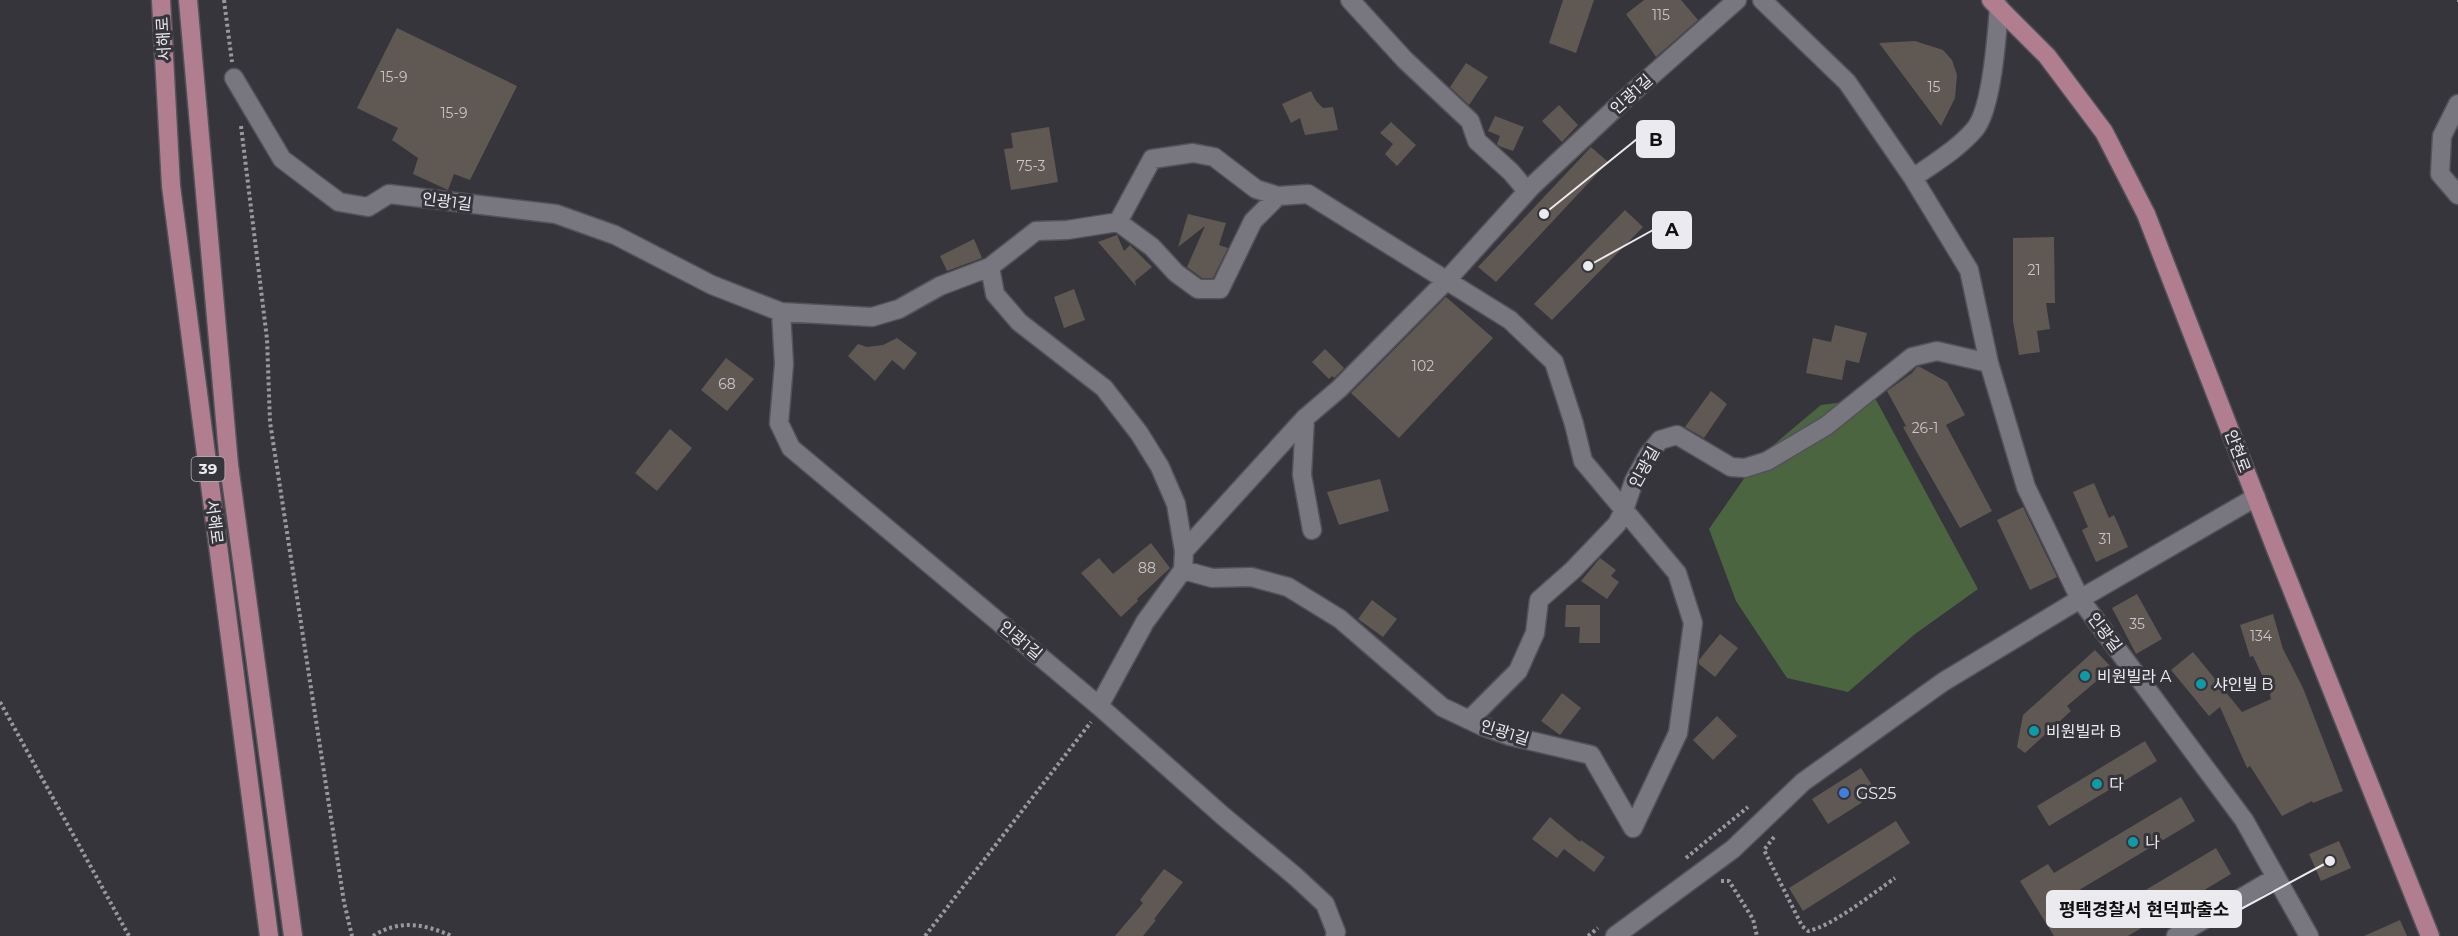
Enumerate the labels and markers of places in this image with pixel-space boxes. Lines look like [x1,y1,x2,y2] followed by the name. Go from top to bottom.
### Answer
[1637,121,1674,157] callout: B
[1653,212,1691,248] callout: A
[2097,667,2172,686] place label: 비원빌라 A
[2078,669,2092,683] marker: 비원빌라 A
[2213,675,2273,694] place label: 샤인빌 B
[2194,677,2208,691] marker: 샤인빌 B
[2046,722,2121,741] place label: 비원빌라 B
[2027,724,2041,738] marker: 비원빌라 B
[2109,775,2124,794] place label: 다
[2090,777,2104,791] marker: 다
[1856,784,1896,803] place label: GS25
[1837,786,1851,800] marker: GS25
[2145,833,2160,852] place label: 나
[2126,835,2140,849] marker: 나
[2047,891,2241,927] callout: 평택경찰서 현덕파출소

